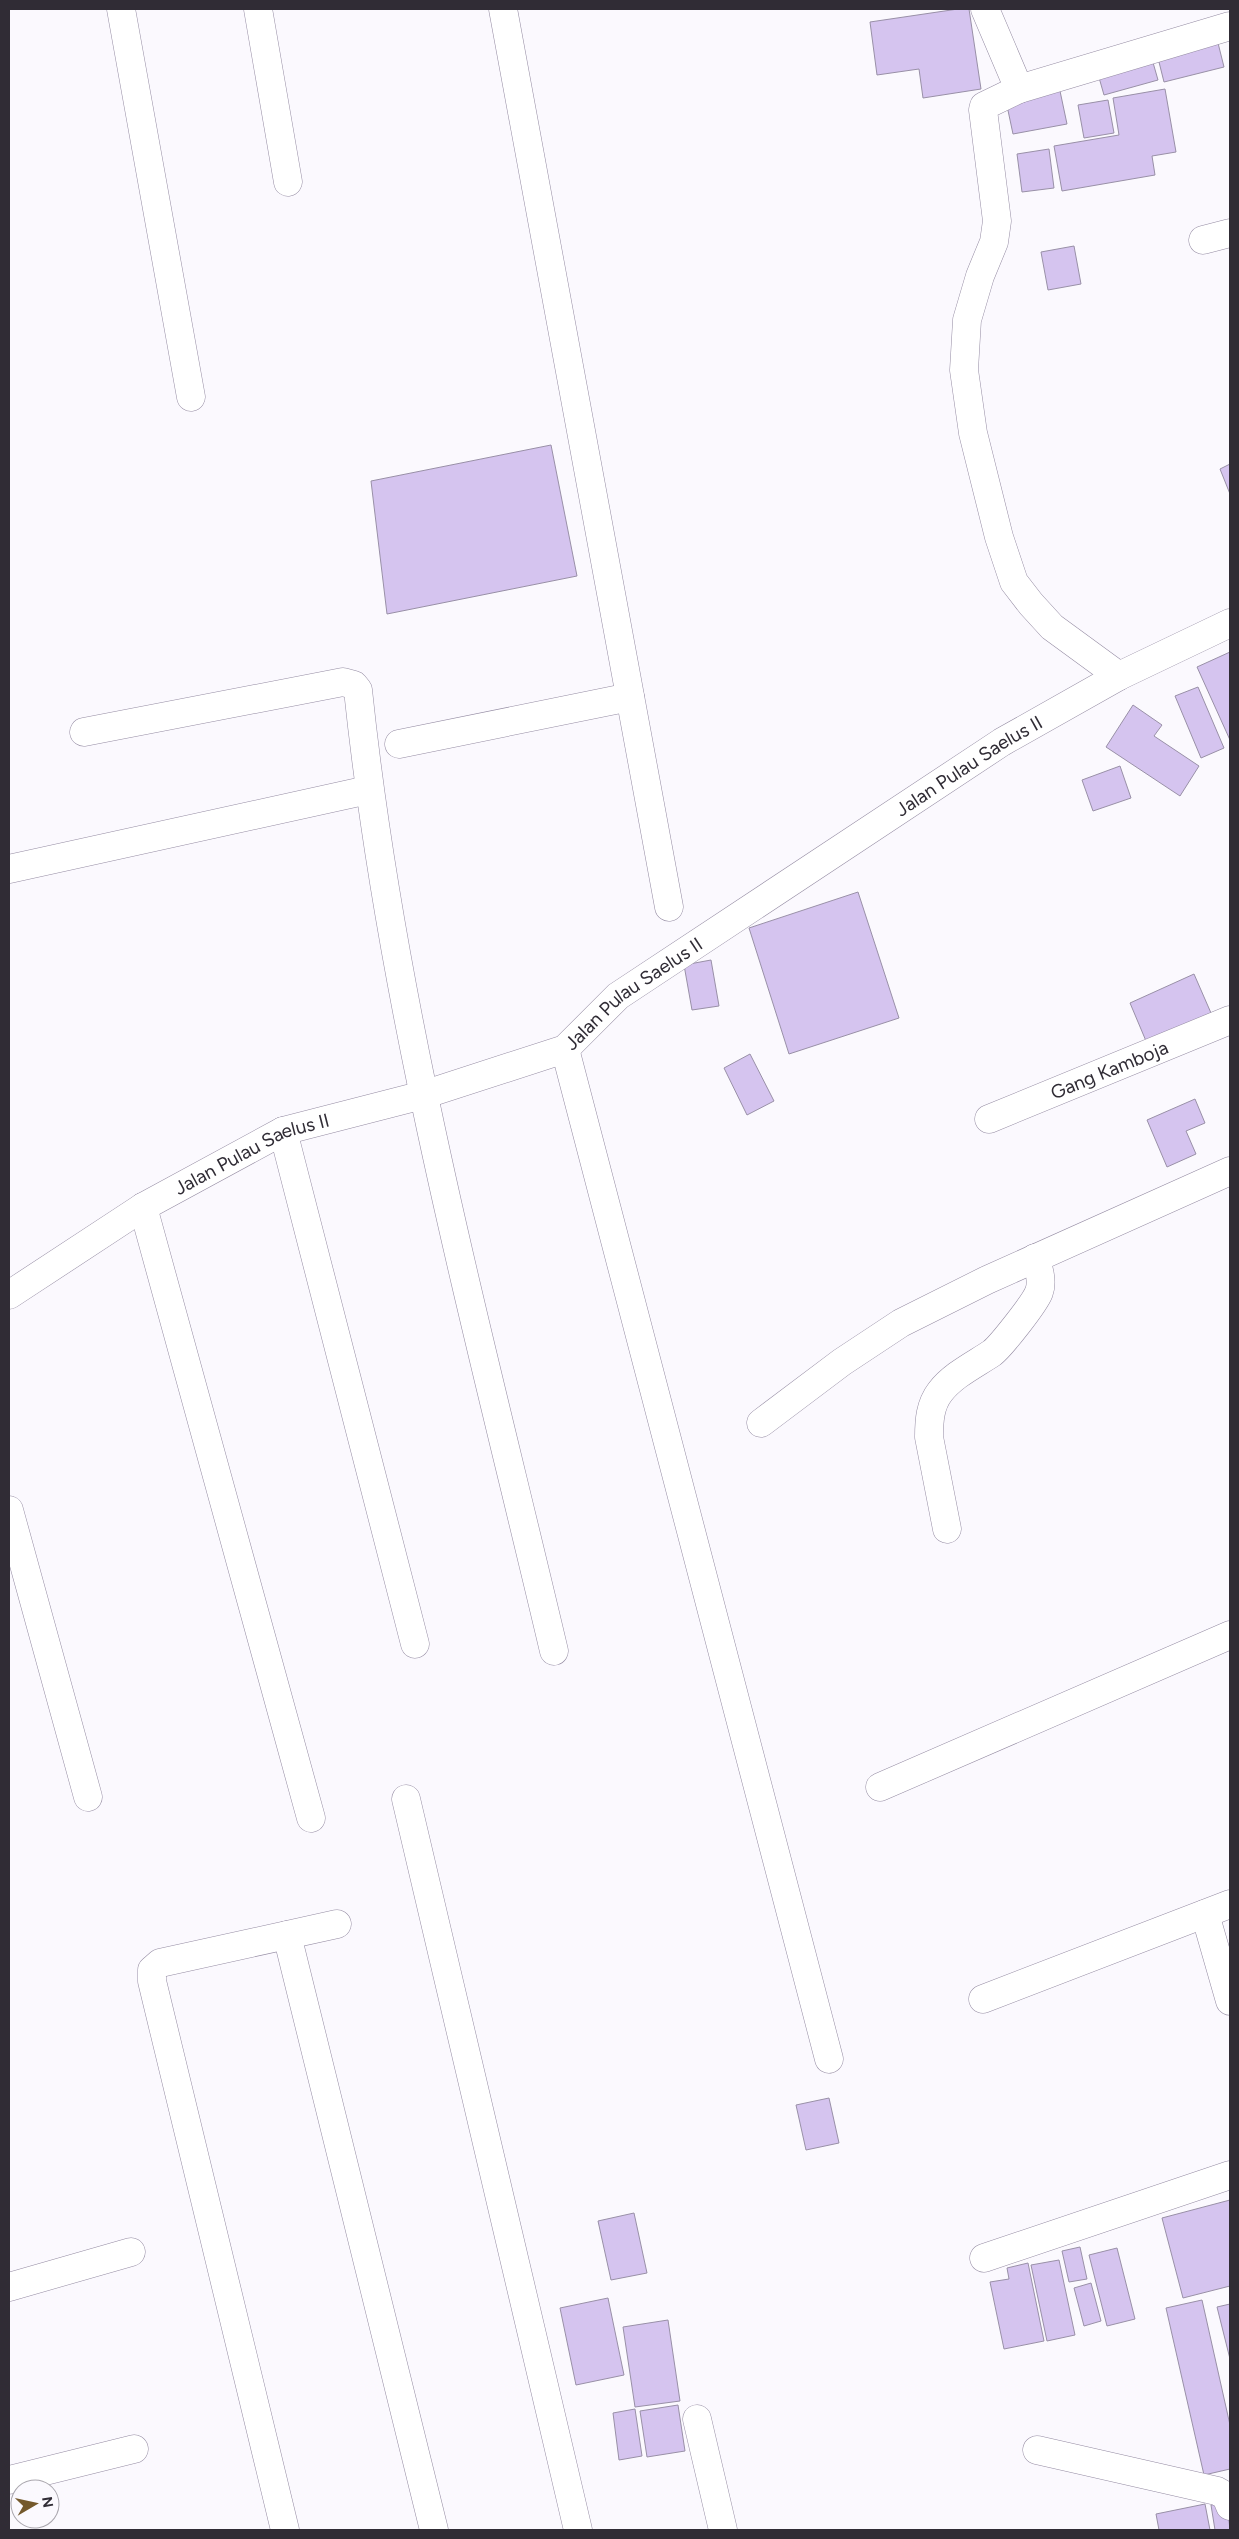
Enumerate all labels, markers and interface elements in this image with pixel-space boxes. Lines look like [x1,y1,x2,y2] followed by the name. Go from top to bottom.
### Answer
[891,710,1046,821] street label: Jalan Pulau Saelus II
[559,932,707,1055] street label: Jalan Pulau Saelus II
[1047,1035,1171,1104] street label: Gang Kamboja
[170,1108,332,1200] street label: Jalan Pulau Saelus II
[10,2479,60,2529] north arrow
[38,2495,57,2509] text: N

